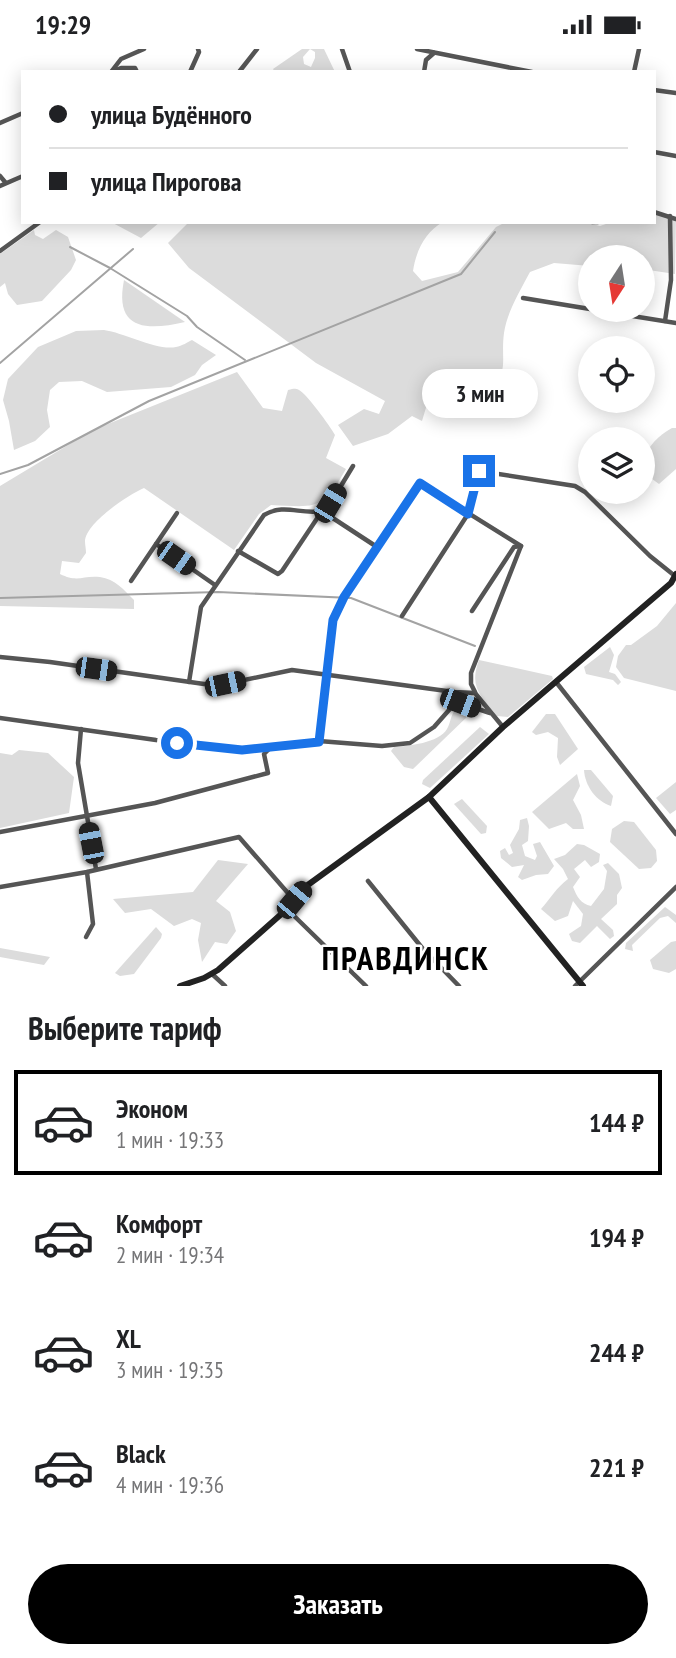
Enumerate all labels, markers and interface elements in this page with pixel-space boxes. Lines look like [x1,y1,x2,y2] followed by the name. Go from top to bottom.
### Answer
[35,8,91,41] text: 19:29
[91,98,252,131] text: улица Будённого
[91,165,242,198] text: улица Пирогова
[578,245,654,322] north arrow
[578,245,655,504] map controls
[578,336,655,413] button: locate
[421,369,537,419] callout: 3 мин
[455,379,505,408] text: 3 мин
[578,427,655,504] button: layers
[463,455,495,487] route end
[311,480,350,526] car
[153,537,200,579] car
[74,656,119,682] car
[203,669,248,699] car
[437,686,484,720] car
[161,727,193,759] route start
[77,820,106,866] car
[273,877,316,923] car
[322,936,490,979] district label: ПРАВДИНСК
[28,1007,222,1049] text: Выберите тариф
[32,1091,95,1154] icon: car
[116,1092,188,1125] text: Эконом
[589,1106,644,1139] text: 144 ₽
[116,1125,224,1154] text: 1 мин · 19:33
[32,1206,95,1269] icon: car
[116,1207,202,1240] text: Комфорт
[589,1221,644,1254] text: 194 ₽
[116,1240,224,1269] text: 2 мин · 19:34
[32,1321,95,1384] icon: car
[116,1322,141,1355] text: XL
[589,1336,644,1369] text: 244 ₽
[116,1355,224,1384] text: 3 мин · 19:35
[32,1436,95,1499] icon: car
[116,1437,166,1470] text: Black
[589,1451,644,1484] text: 221 ₽
[116,1470,224,1499] text: 4 мин · 19:36
[28,1564,648,1644] button: Заказать

